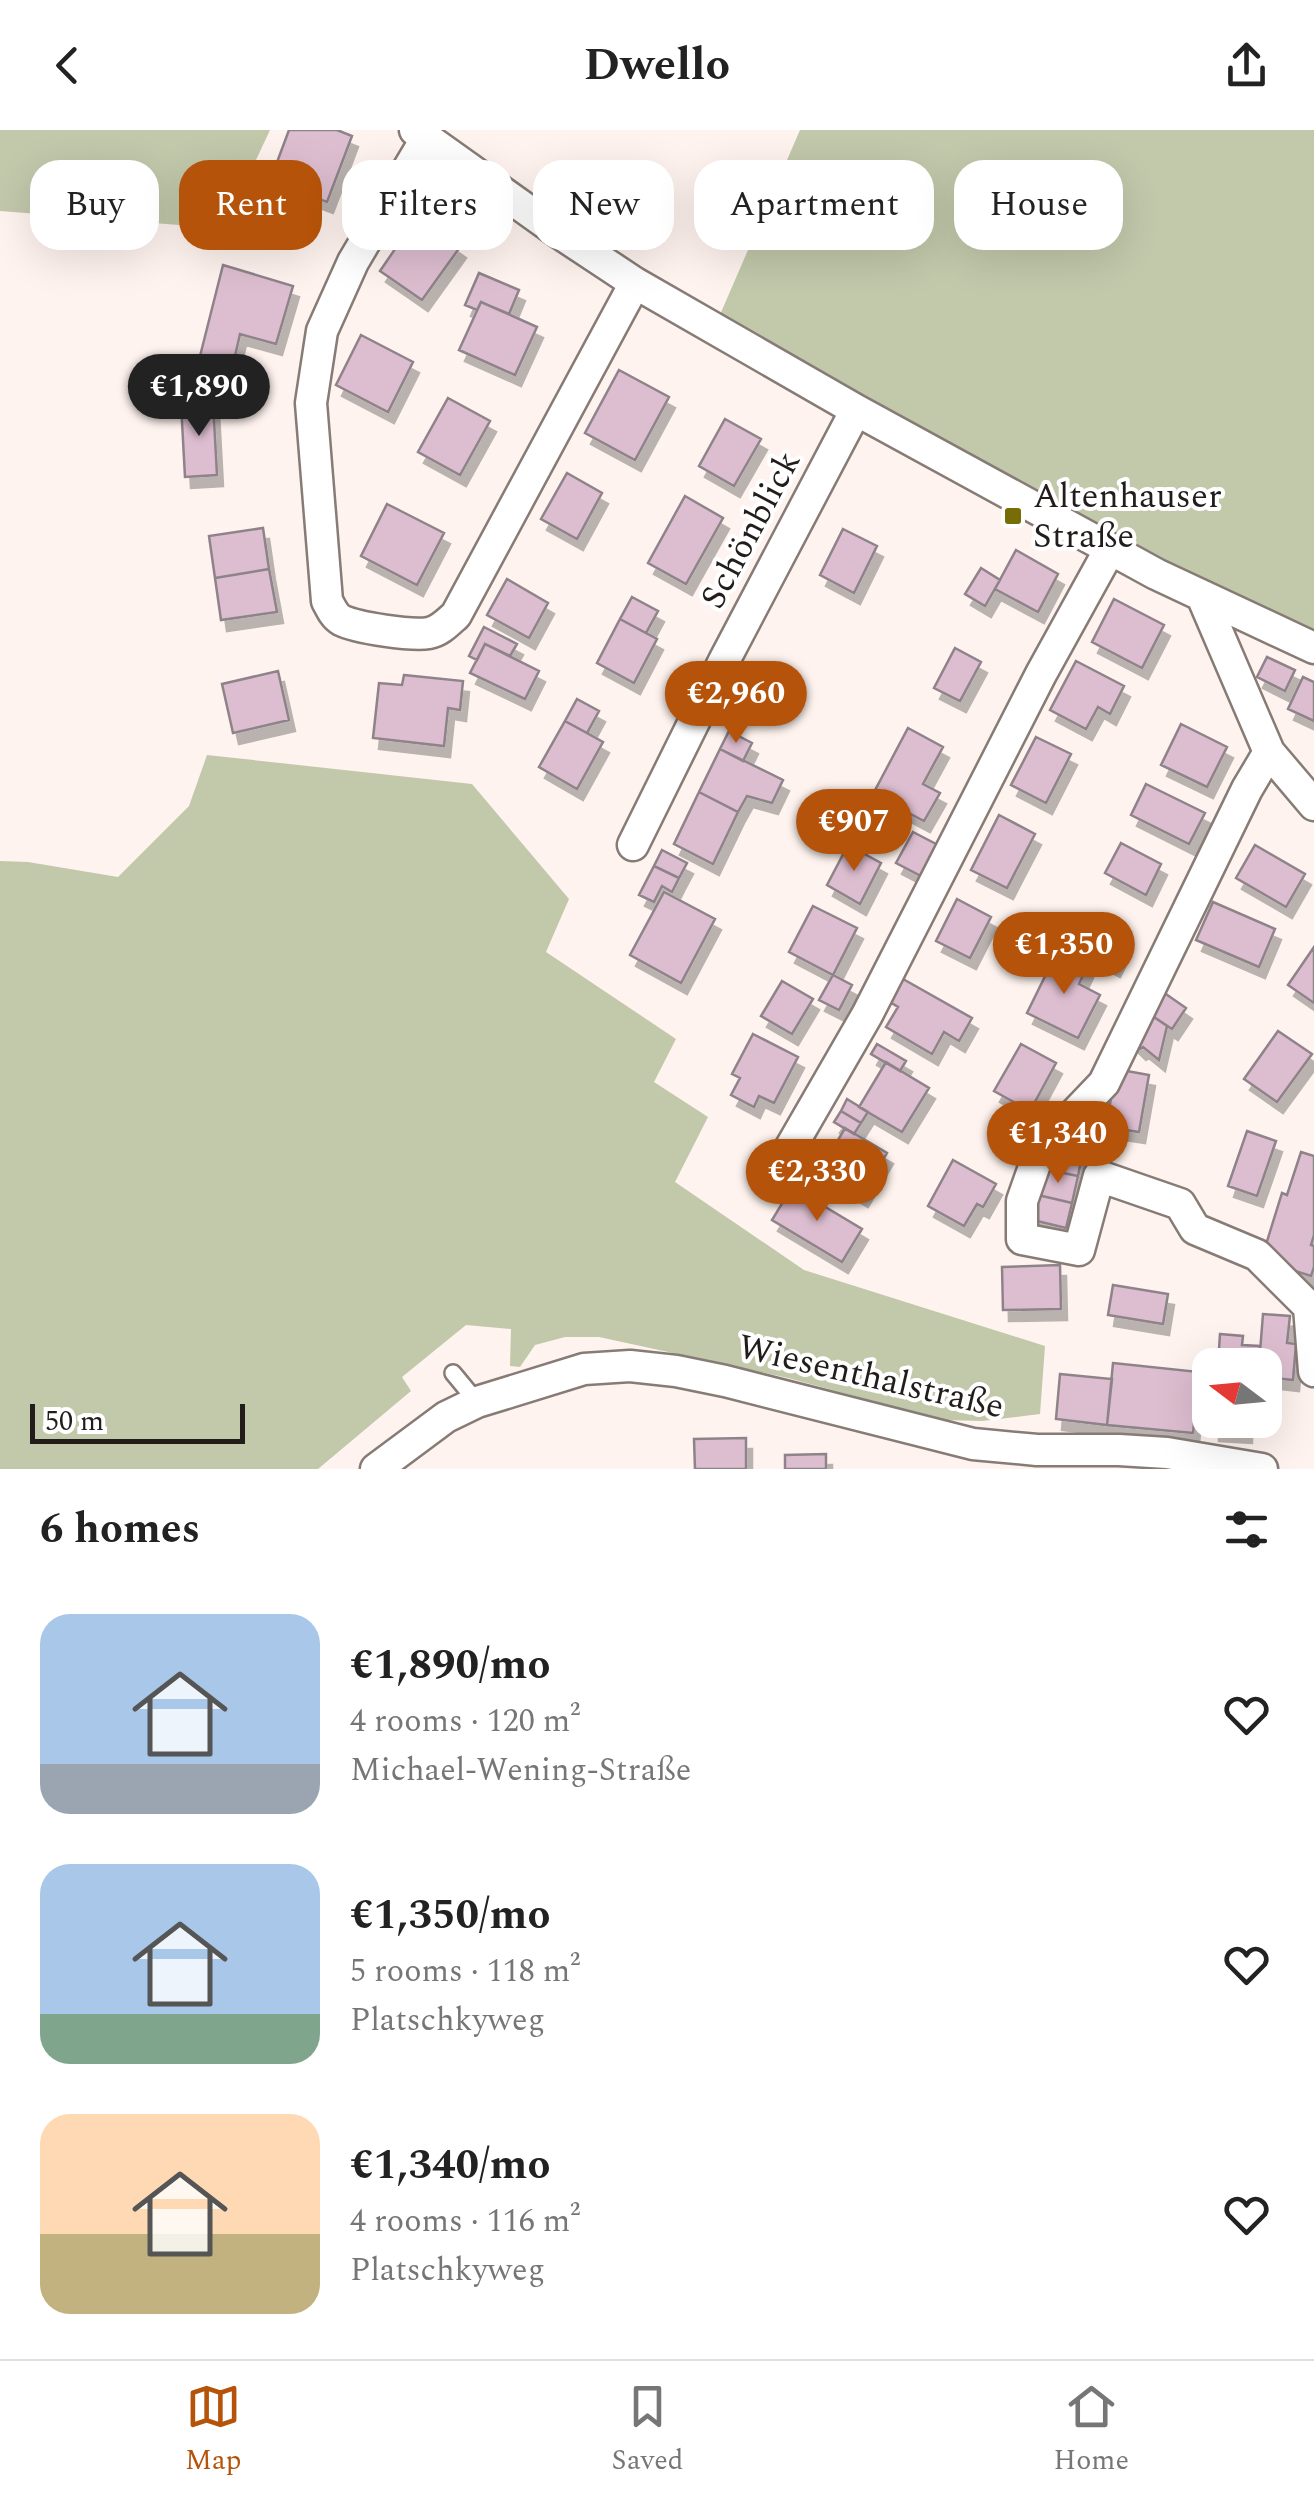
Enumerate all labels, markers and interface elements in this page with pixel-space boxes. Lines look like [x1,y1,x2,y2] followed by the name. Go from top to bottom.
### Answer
[584,31,730,100] text: Dwello
[40,38,95,93] icon: back
[1219,38,1274,93] icon: share
[30,160,159,250] chip: Buy
[179,160,322,250] chip: Rent
[342,160,513,250] chip: Filters
[533,160,674,250] chip: New
[694,160,934,250] chip: Apartment
[954,160,1123,250] chip: House
[118,354,280,439] pin: €1,890
[150,362,248,411] text: €1,890
[687,441,815,619] street label: Schönblick
[1033,470,1222,563] place label: Altenhauser Straße
[1002,505,1024,527] marker: Altenhauser Straße
[655,661,817,746] pin: €2,960
[687,669,785,718] text: €2,960
[795,789,913,874] pin: €907
[818,797,890,846] text: €907
[983,912,1145,997] pin: €1,350
[1015,920,1113,969] text: €1,350
[977,1101,1139,1186] pin: €1,340
[1009,1109,1107,1158] text: €1,340
[736,1139,898,1224] pin: €2,330
[768,1147,866,1196] text: €2,330
[733,1321,1009,1433] street label: Wiesenthalstraße
[1192,1348,1282,1438] north arrow
[1192,1348,1282,1438] map controls
[30,1399,245,1444] scale bar
[45,1400,104,1443] text: 50 m
[40,1498,200,1561] text: 6 homes
[1219,1502,1274,1557] icon: filters
[350,1634,550,1697] text: €1,890/mo
[120,1654,240,1774] icon: home
[1219,1687,1274,1742] icon: heart
[350,1697,580,1746] text: 4 rooms · 120 m²
[350,1746,691,1795] text: Michael-Wening-Straße
[350,1884,550,1947] text: €1,350/mo
[120,1904,240,2024] icon: home
[1219,1937,1274,1992] icon: heart
[350,1947,580,1996] text: 5 rooms · 118 m²
[350,1996,545,2045] text: Platschkyweg
[350,2134,550,2197] text: €1,340/mo
[120,2154,240,2274] icon: home
[1219,2187,1274,2242] icon: heart
[350,2197,580,2246] text: 4 rooms · 116 m²
[350,2246,545,2295] text: Platschkyweg
[185,2379,241,2482] tab: Map
[612,2379,683,2482] tab: Saved
[1054,2379,1129,2482] tab: Home

